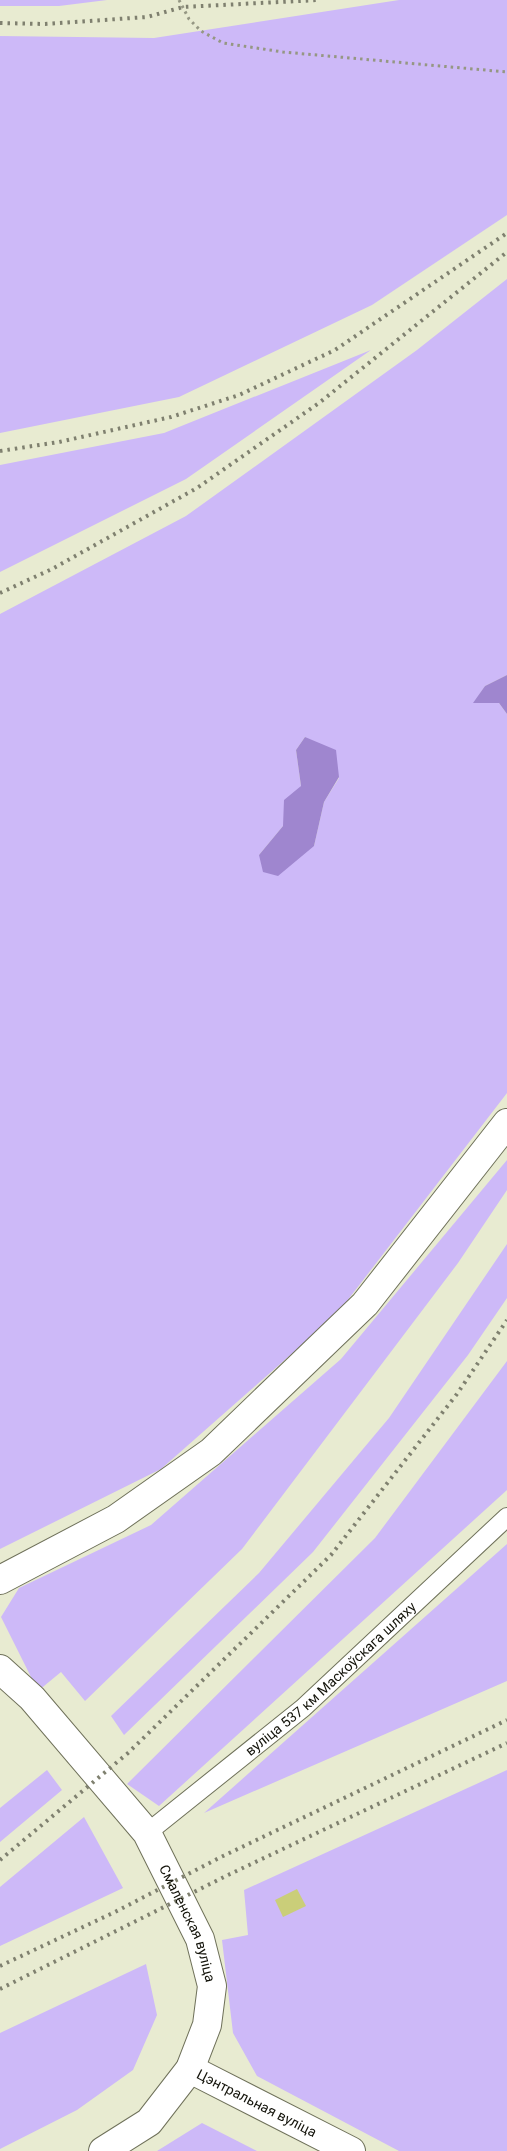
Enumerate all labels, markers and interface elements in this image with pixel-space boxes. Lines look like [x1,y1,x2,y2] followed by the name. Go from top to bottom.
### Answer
[242,1598,419,1759] street label: вуліца 537 км Маскоўскага шляху
[156,1862,219,1984] street label: Смаленская вуліца
[194,2066,319,2140] street label: Цэнтральная вуліца

